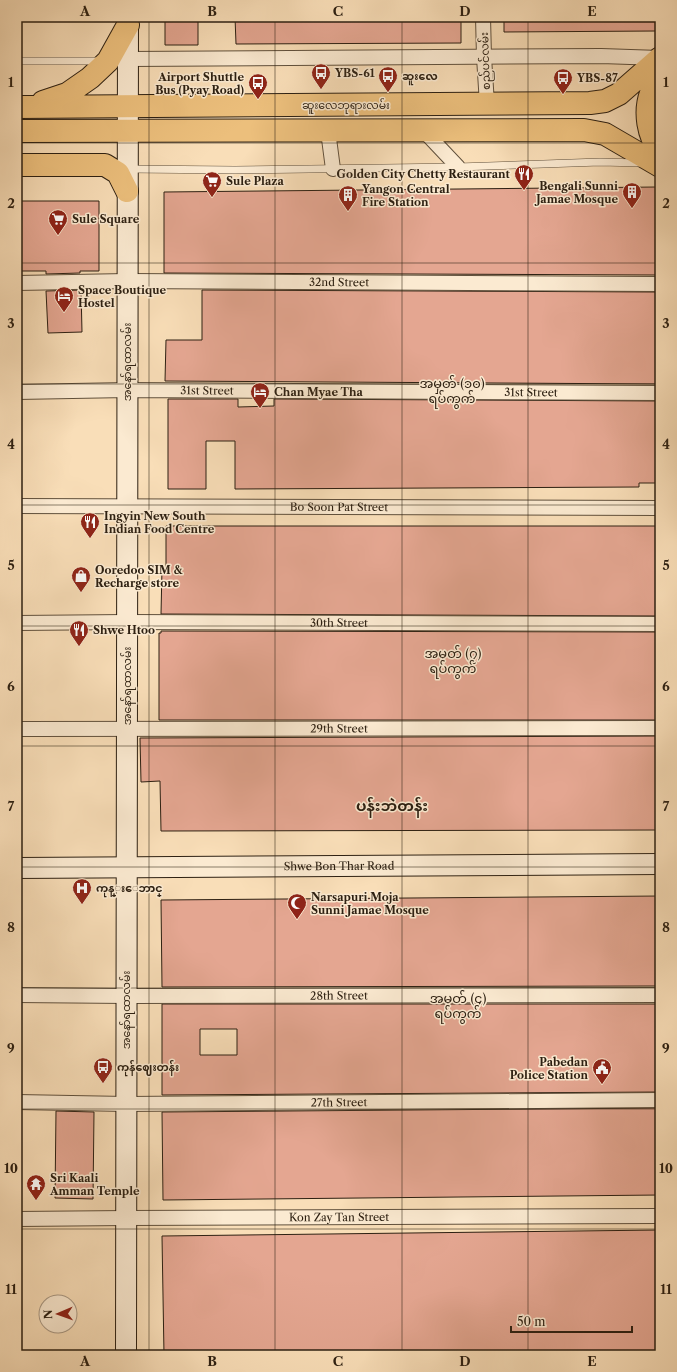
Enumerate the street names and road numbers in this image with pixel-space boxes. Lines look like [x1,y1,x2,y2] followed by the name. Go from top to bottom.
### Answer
[477,32,495,90] street label: စည်ပင်လမ်း
[302,98,390,114] street label: ဆူးလေဘုရားလမ်း
[309,275,369,289] street label: 32nd Street
[120,323,136,401] street label: အနော်ရထာလမ်း
[180,383,234,398] street label: 31st Street
[504,385,558,399] street label: 31st Street
[290,500,388,514] street label: Bo Soon Pat Street
[310,616,368,630] street label: 30th Street
[120,647,136,725] street label: အနော်ရထာလမ်း
[310,721,368,736] street label: 29th Street
[284,859,395,873] street label: Shwe Bon Thar Road
[119,971,135,1049] street label: အနော်ရထာလမ်း
[310,989,368,1003] street label: 28th Street
[311,1095,367,1110] street label: 27th Street
[289,1210,389,1224] street label: Kon Zay Tan Street

